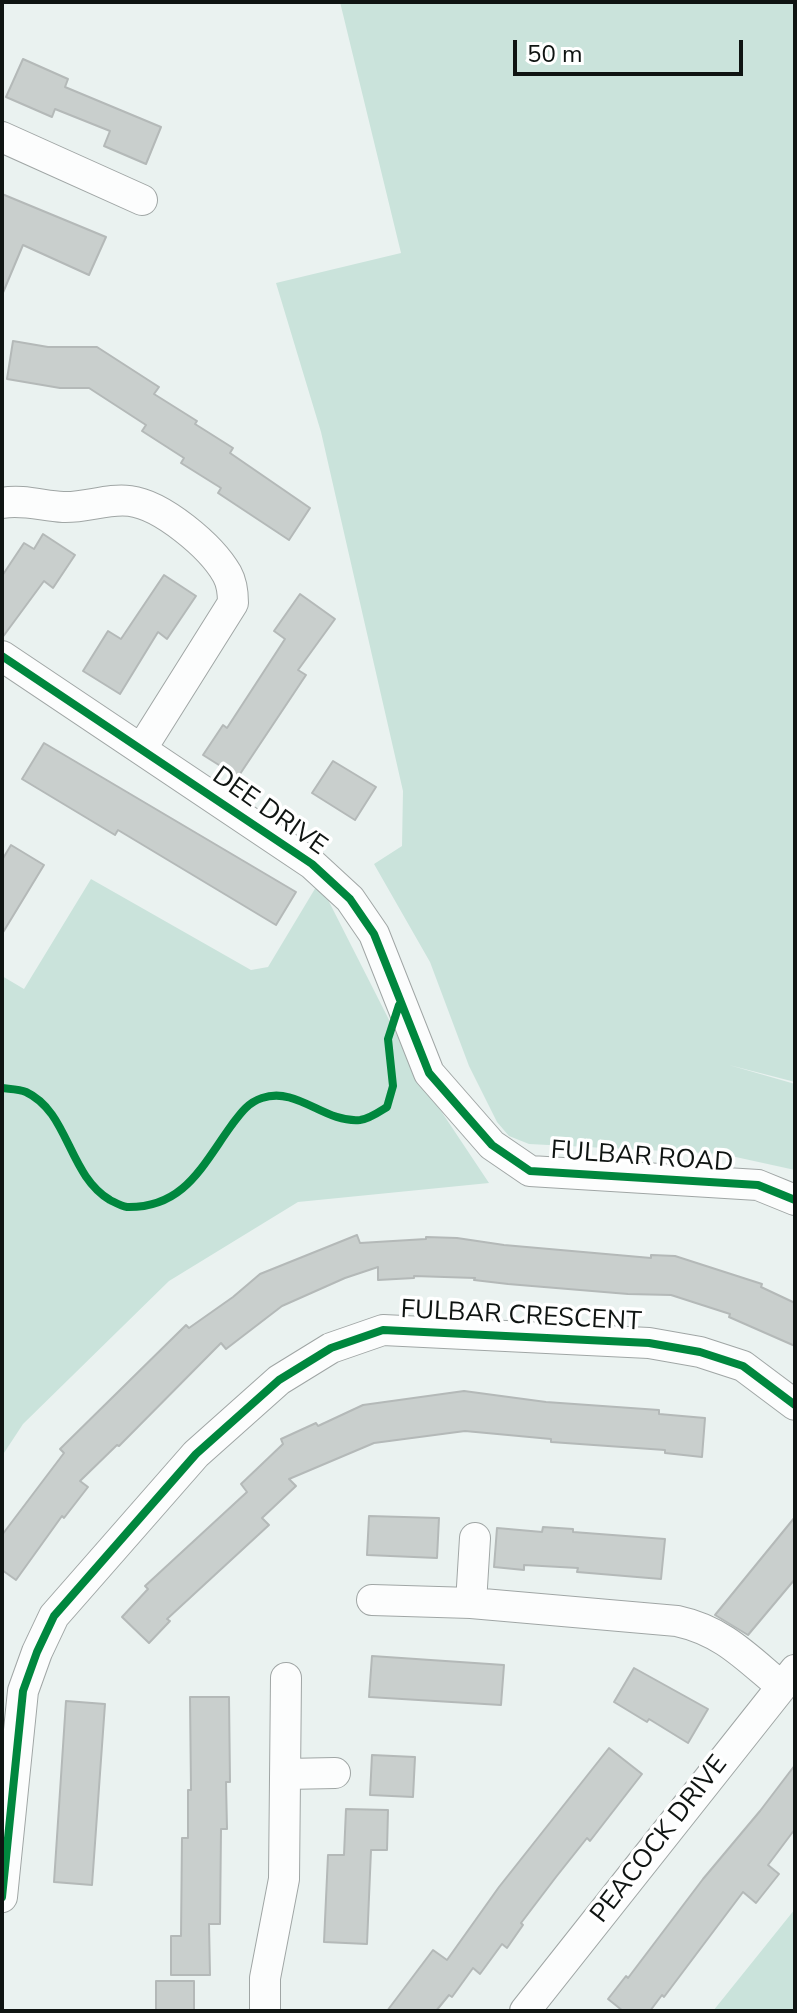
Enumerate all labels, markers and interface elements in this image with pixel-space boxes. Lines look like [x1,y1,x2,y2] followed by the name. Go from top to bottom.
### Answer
[517,24,747,74] scale bar
[527,38,583,70] text: 50 m
[206,761,332,863] street label: DEE DRIVE
[550,1136,734,1180] street label: FULBAR ROAD
[400,1295,642,1339] street label: FULBAR CRESCENT
[585,1750,735,1930] street label: PEACOCK DRIVE

